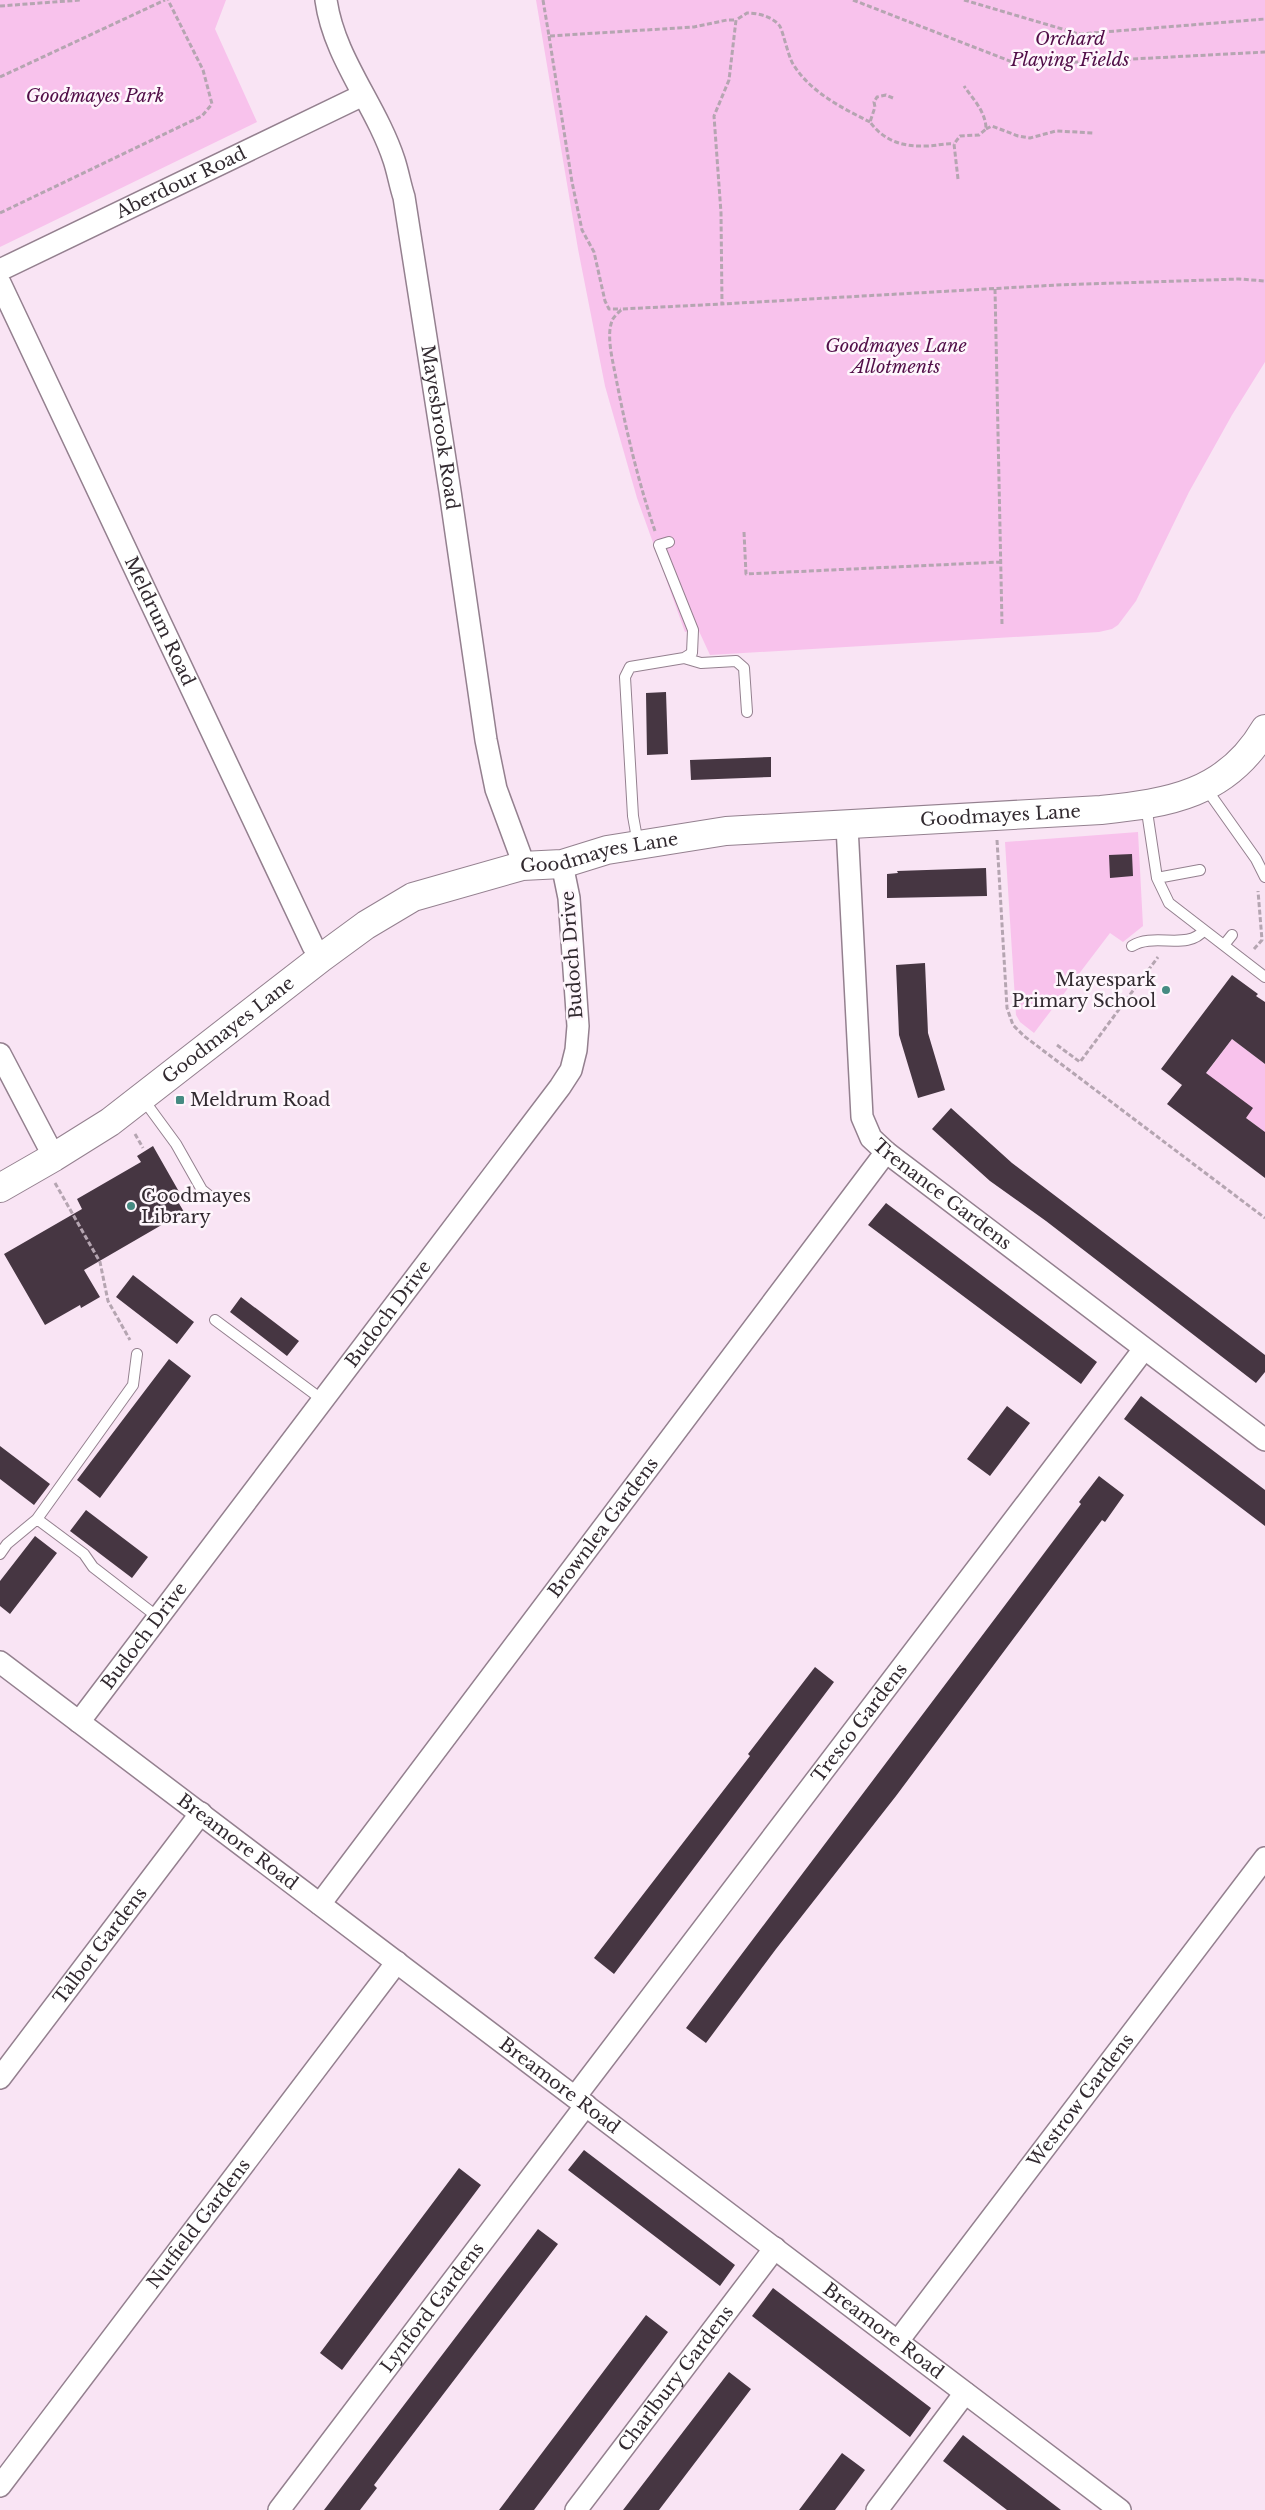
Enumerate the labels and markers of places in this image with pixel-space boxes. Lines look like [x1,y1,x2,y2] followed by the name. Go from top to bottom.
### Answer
[1012,969,1156,1012] place label: Mayespark Primary School
[1160,984,1172,996] marker: Mayespark Primary School
[190,1089,331,1111] place label: Meldrum Road
[174,1094,186,1106] marker: Meldrum Road
[141,1185,251,1228] place label: Goodmayes Library
[125,1200,137,1212] marker: Goodmayes Library

